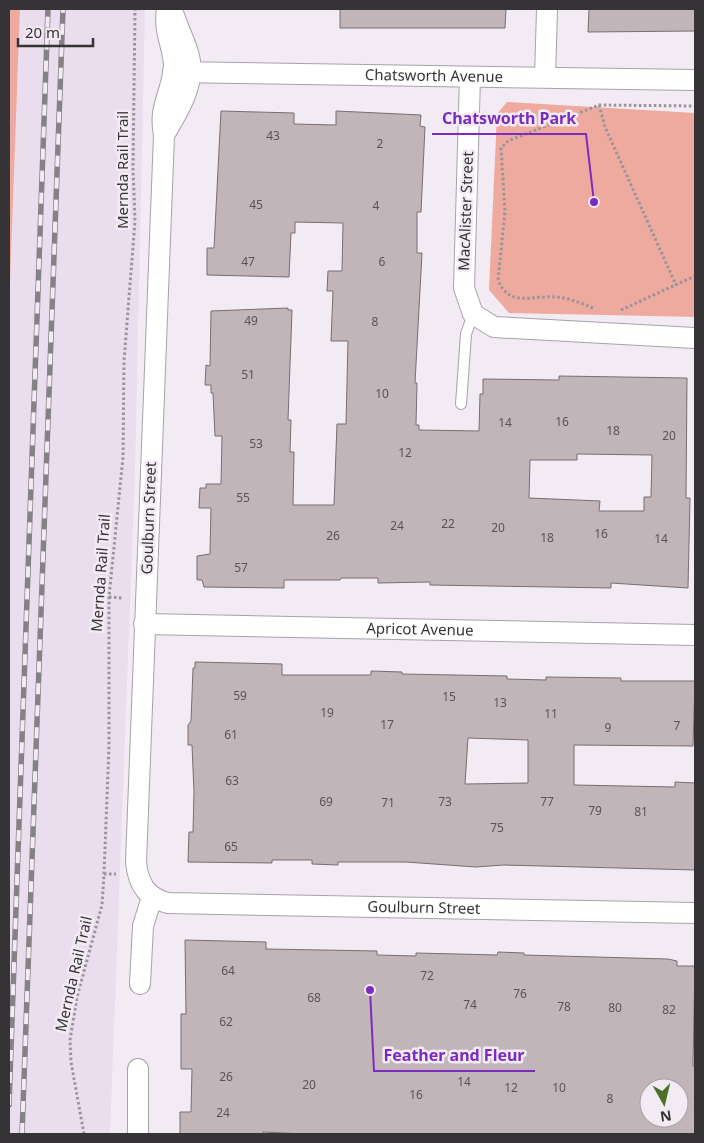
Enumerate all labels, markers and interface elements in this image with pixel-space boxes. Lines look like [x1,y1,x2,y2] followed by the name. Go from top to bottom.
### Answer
[18,15,92,47] scale bar
[25,22,60,42] text: 20 m
[365,64,503,86] street label: Chatsworth Avenue
[432,103,586,134] callout: Chatsworth Park
[442,107,576,129] text: Chatsworth Park
[112,111,132,229] street label: Mernda Rail Trail
[266,127,280,144] house number: 43
[377,135,384,152] house number: 2
[453,150,477,271] street label: MacAlister Street
[249,196,263,213] house number: 45
[373,197,380,214] house number: 4
[241,253,255,270] house number: 47
[379,253,386,270] house number: 6
[244,312,258,329] house number: 49
[372,313,379,330] house number: 8
[241,366,255,383] house number: 51
[375,385,389,402] house number: 10
[555,413,569,430] house number: 16
[498,414,512,431] house number: 14
[606,422,620,439] house number: 18
[662,427,676,444] house number: 20
[249,435,263,452] house number: 53
[398,444,412,461] house number: 12
[136,461,160,575] street label: Goulburn Street
[236,489,250,506] house number: 55
[86,513,114,633] street label: Mernda Rail Trail
[441,515,455,532] house number: 22
[390,517,404,534] house number: 24
[491,519,505,536] house number: 20
[594,525,608,542] house number: 16
[326,527,340,544] house number: 26
[540,529,554,546] house number: 18
[654,530,668,547] house number: 14
[234,559,248,576] house number: 57
[366,617,474,640] street label: Apricot Avenue
[233,687,247,704] house number: 59
[442,688,456,705] house number: 15
[493,694,507,711] house number: 13
[320,704,334,721] house number: 19
[544,705,558,722] house number: 11
[380,716,394,733] house number: 17
[674,717,681,734] house number: 7
[605,719,612,736] house number: 9
[224,726,238,743] house number: 61
[225,772,239,789] house number: 63
[319,793,333,810] house number: 69
[438,793,452,810] house number: 73
[540,793,554,810] house number: 77
[381,794,395,811] house number: 71
[588,802,602,819] house number: 79
[634,803,648,820] house number: 81
[490,819,504,836] house number: 75
[224,838,238,855] house number: 65
[367,896,481,918] street label: Goulburn Street
[50,914,96,1034] street label: Mernda Rail Trail
[221,962,235,979] house number: 64
[420,967,434,984] house number: 72
[513,985,527,1002] house number: 76
[307,989,321,1006] house number: 68
[463,996,477,1013] house number: 74
[557,998,571,1015] house number: 78
[608,999,622,1016] house number: 80
[662,1001,676,1018] house number: 82
[219,1013,233,1030] house number: 62
[374,1040,535,1071] callout: Feather and Fleur
[383,1044,525,1066] text: Feather and Fleur
[219,1068,233,1085] house number: 26
[457,1073,471,1090] house number: 14
[302,1076,316,1093] house number: 20
[639,1078,689,1128] north arrow
[504,1079,518,1096] house number: 12
[552,1079,566,1096] house number: 10
[409,1086,423,1103] house number: 16
[607,1090,614,1107] house number: 8
[216,1104,230,1121] house number: 24
[659,1106,673,1127] text: N

